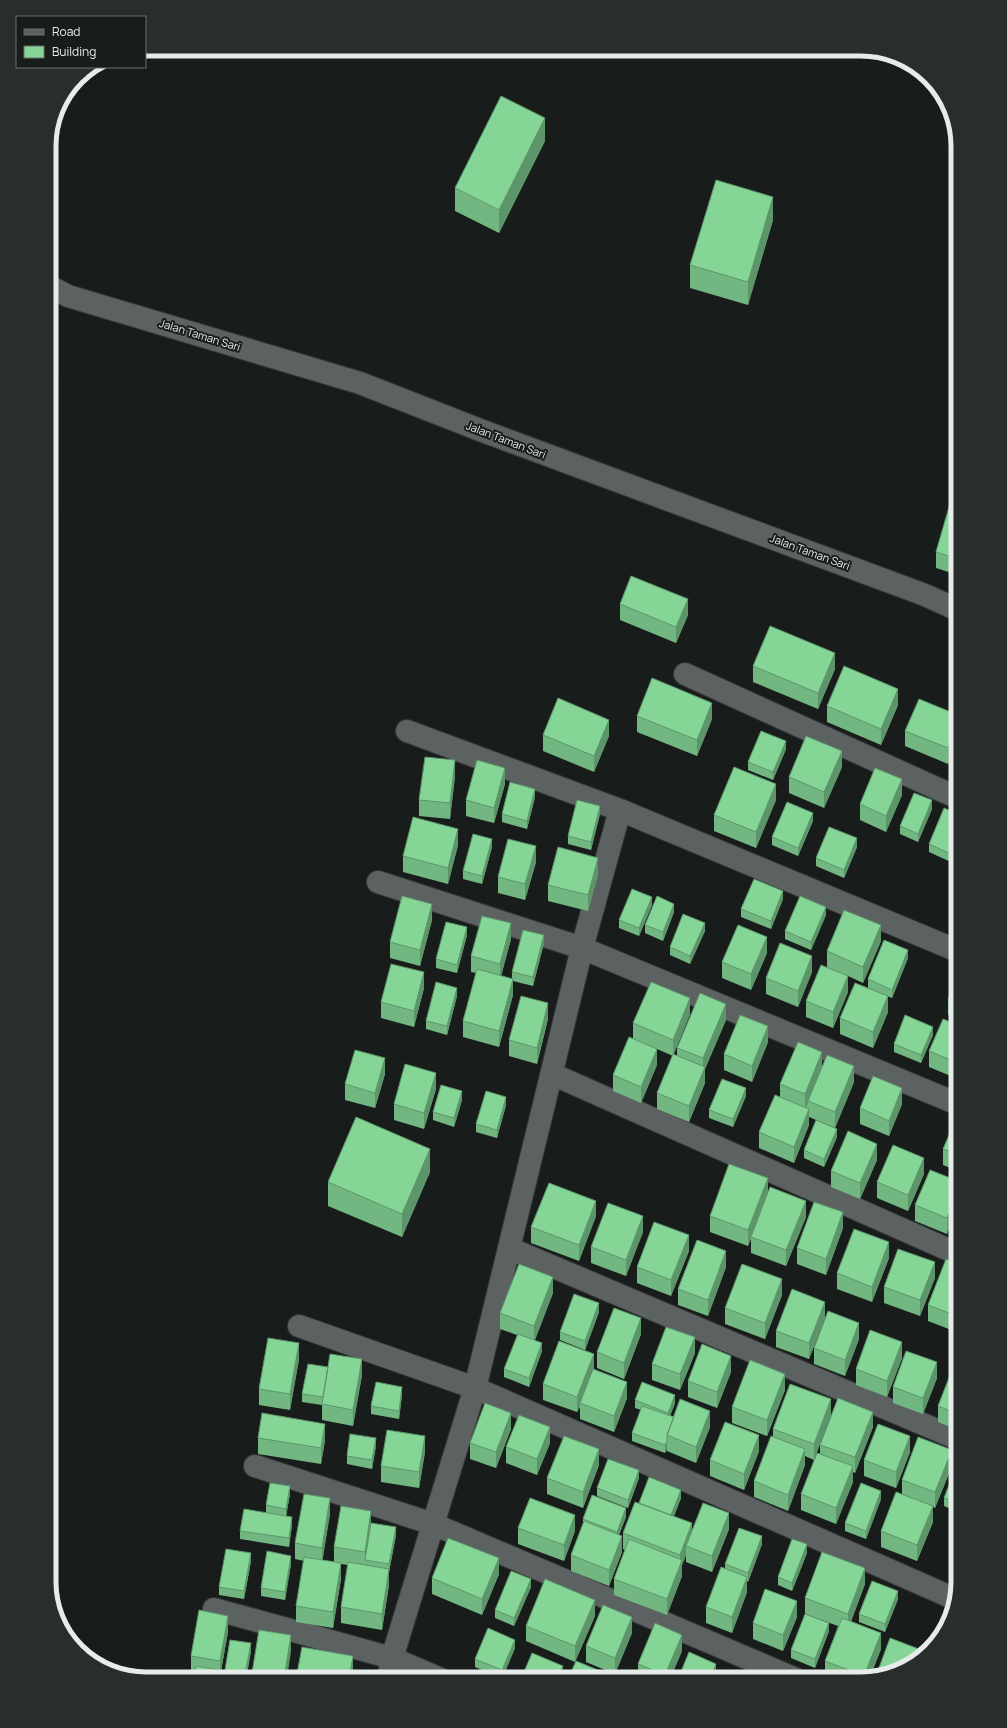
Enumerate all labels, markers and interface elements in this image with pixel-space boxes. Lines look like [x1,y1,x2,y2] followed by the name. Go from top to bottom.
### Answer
[16,16,146,68] legend
[52,23,80,40] text: Road
[52,43,96,60] text: Building
[158,315,243,354] street label: Jalan Taman Sari
[464,417,548,462] street label: Jalan Taman Sari
[768,530,852,573] street label: Jalan Taman Sari

